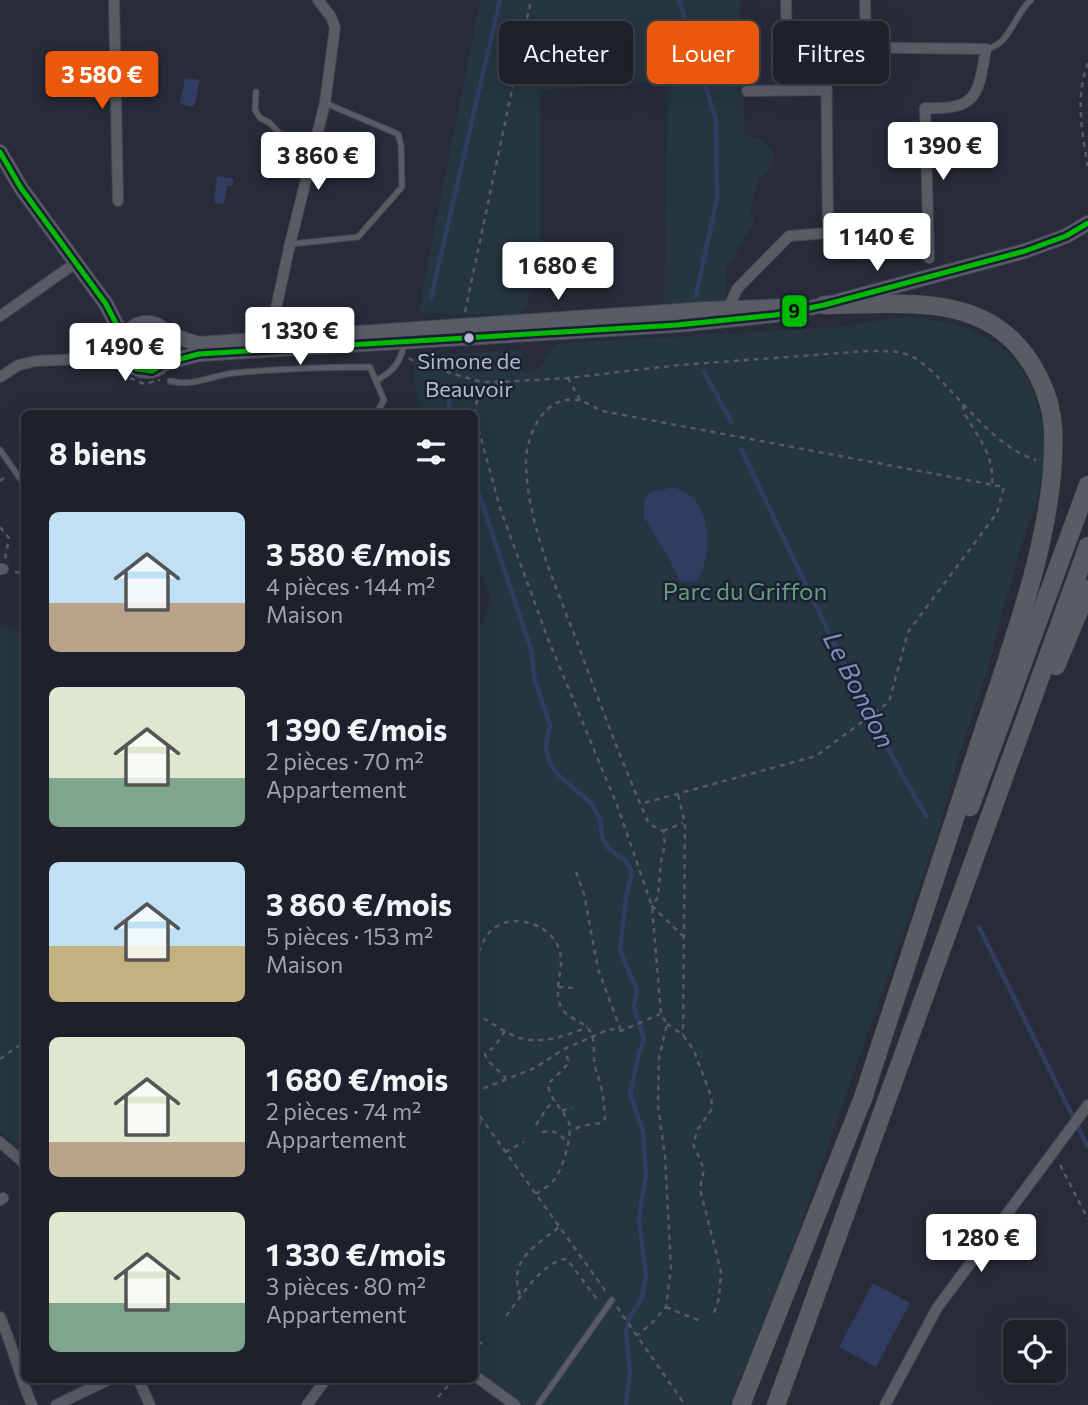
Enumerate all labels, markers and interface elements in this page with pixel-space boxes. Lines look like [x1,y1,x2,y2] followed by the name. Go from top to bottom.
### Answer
[499,21,633,84] chip: Acheter
[647,21,759,84] chip: Louer
[773,21,889,84] chip: Filtres
[37,52,167,111] pin: 3 580 €
[61,60,143,88] text: 3 580 €
[878,122,1008,182] pin: 1 390 €
[904,131,982,159] text: 1 390 €
[253,132,383,192] pin: 3 860 €
[277,141,359,169] text: 3 860 €
[812,214,942,273] pin: 1 140 €
[839,222,915,250] text: 1 140 €
[493,243,623,302] pin: 1 680 €
[518,251,598,279] text: 1 680 €
[781,294,808,328] line badge: 9
[788,299,800,322] text: 9
[235,308,365,367] pin: 1 330 €
[261,316,339,344] text: 1 330 €
[60,324,190,383] pin: 1 490 €
[462,331,476,345] marker: Simone de Beauvoir
[86,332,164,360] text: 1 490 €
[417,347,521,402] place label: Simone de Beauvoir
[412,433,450,471] icon: filters
[49,434,147,471] text: 8 biens
[266,535,451,572] text: 3 580 €/mois
[105,540,189,624] icon: home
[266,572,435,600] text: 4 pièces · 144 m²
[663,576,827,605] park label: Parc du Griffon
[266,600,343,628] text: Maison
[818,626,903,753] water label: Le Bondon
[266,710,447,747] text: 1 390 €/mois
[105,715,189,799] icon: home
[266,747,424,775] text: 2 pièces · 70 m²
[266,775,407,803] text: Appartement
[266,885,452,922] text: 3 860 €/mois
[105,890,189,974] icon: home
[266,922,433,950] text: 5 pièces · 153 m²
[266,950,343,978] text: Maison
[266,1060,448,1097] text: 1 680 €/mois
[105,1065,189,1149] icon: home
[266,1097,421,1125] text: 2 pièces · 74 m²
[266,1125,407,1153] text: Appartement
[916,1214,1046,1274] pin: 1 280 €
[942,1223,1020,1251] text: 1 280 €
[266,1235,446,1272] text: 1 330 €/mois
[105,1240,189,1324] icon: home
[266,1272,426,1300] text: 3 pièces · 80 m²
[266,1300,407,1328] text: Appartement
[1003,1320,1066,1383] map controls
[1003,1320,1066,1383] button: locate

